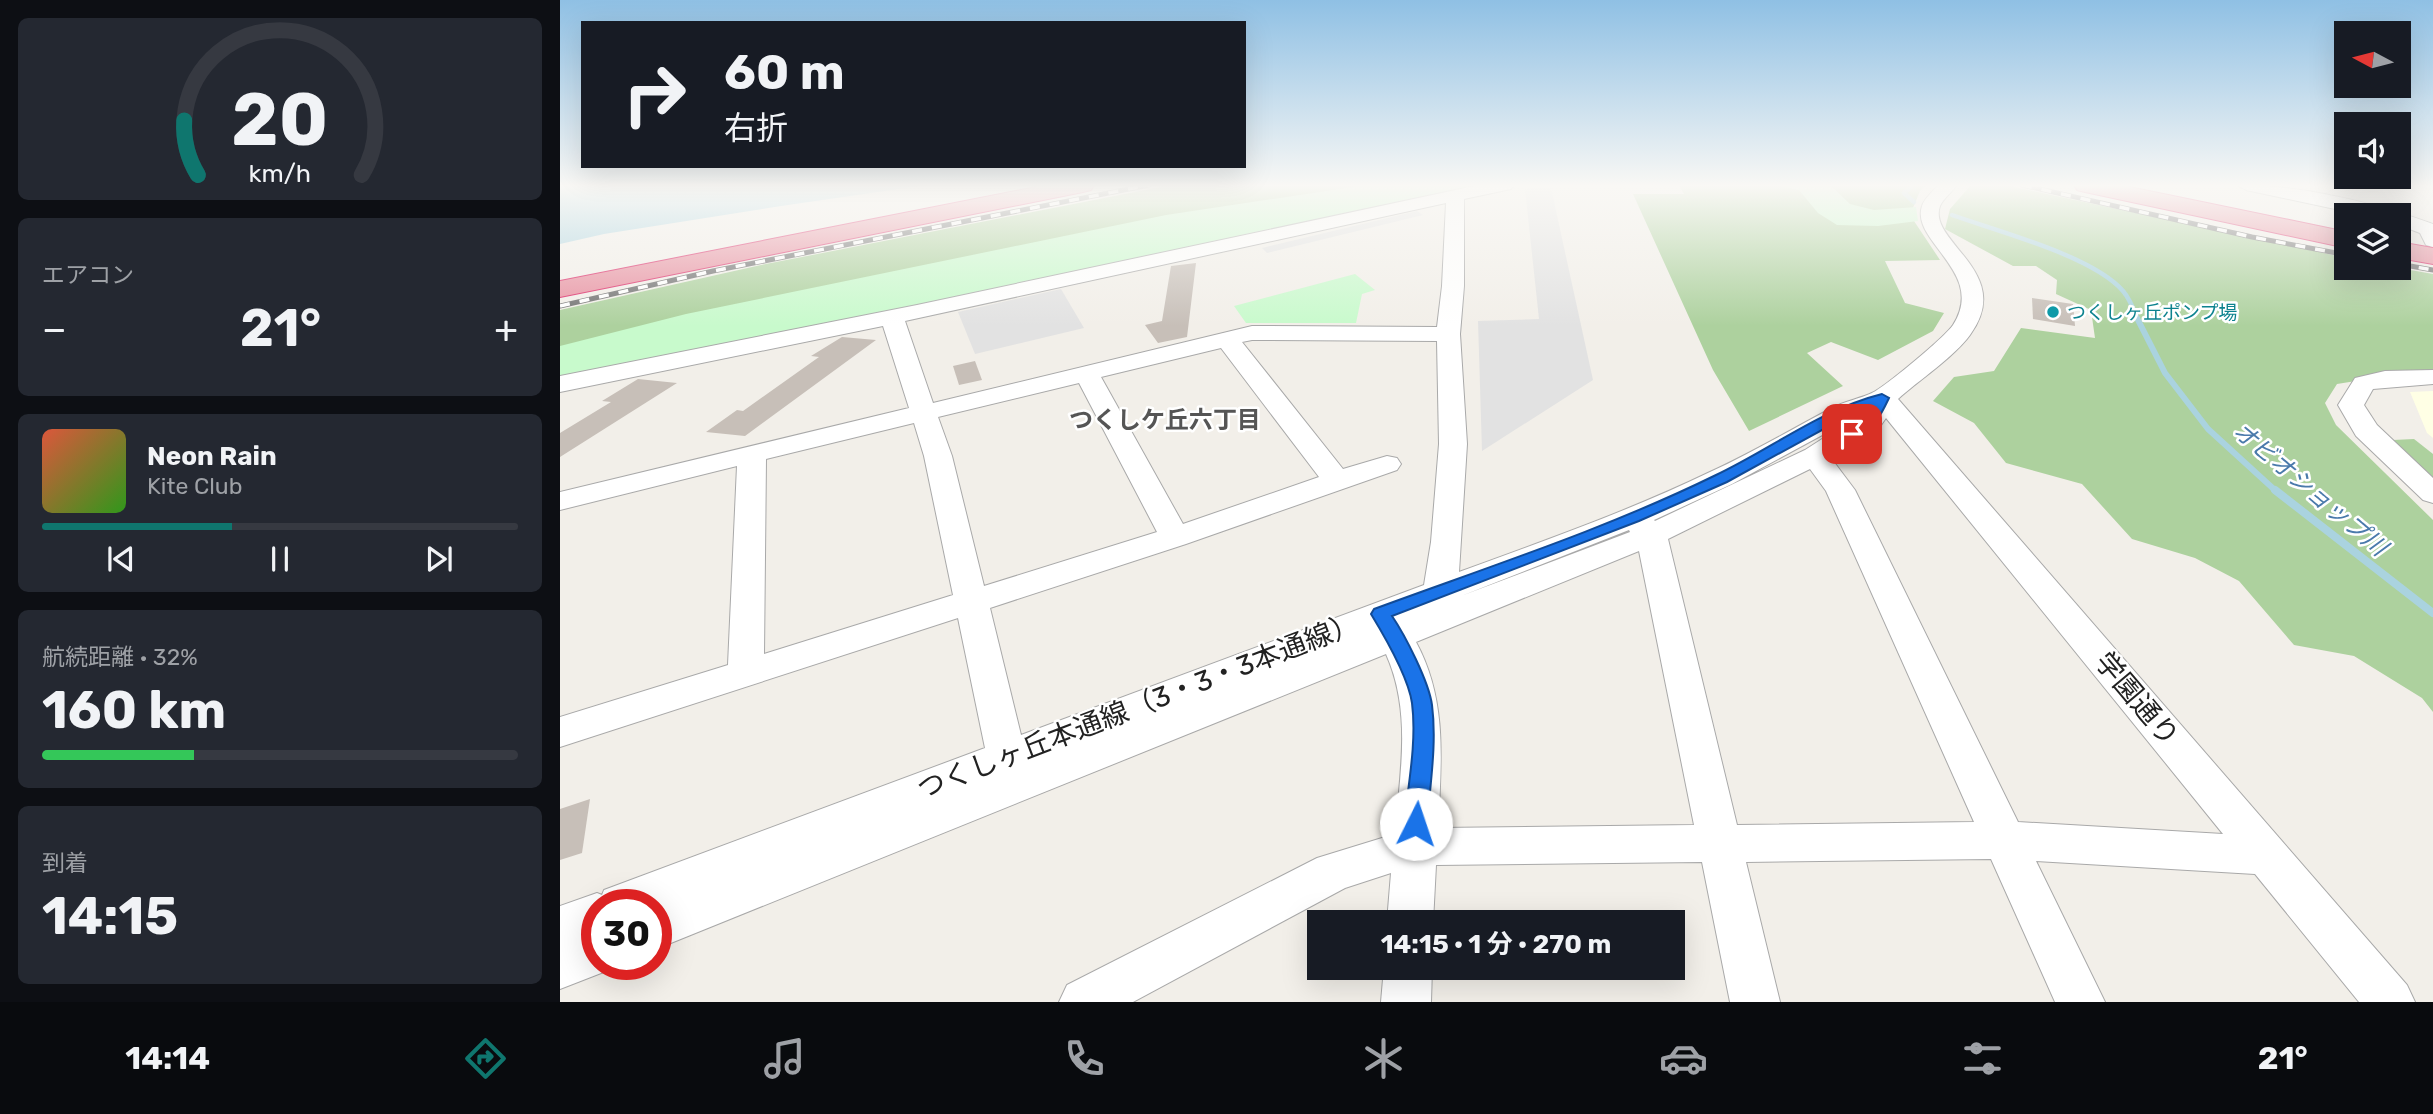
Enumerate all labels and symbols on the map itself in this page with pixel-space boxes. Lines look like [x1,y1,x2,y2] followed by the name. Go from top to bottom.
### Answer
[2334,21,2412,98] north arrow
[2067,301,2237,324] place label: つくしヶ丘ポンプ場
[2045,304,2061,320] marker: つくしヶ丘ポンプ場
[1822,404,1882,464] pin
[1069,406,1261,434] district label: つくしケ丘六丁目
[2227,417,2395,563] water label: オビオショップ川
[912,606,1364,806] street label: つくしヶ丘本通線（3・3・3本通線）
[2088,645,2186,753] street label: 学園通り
[1379,787,1453,861] position arrow
[581,889,672,980] speed limit sign: 30

